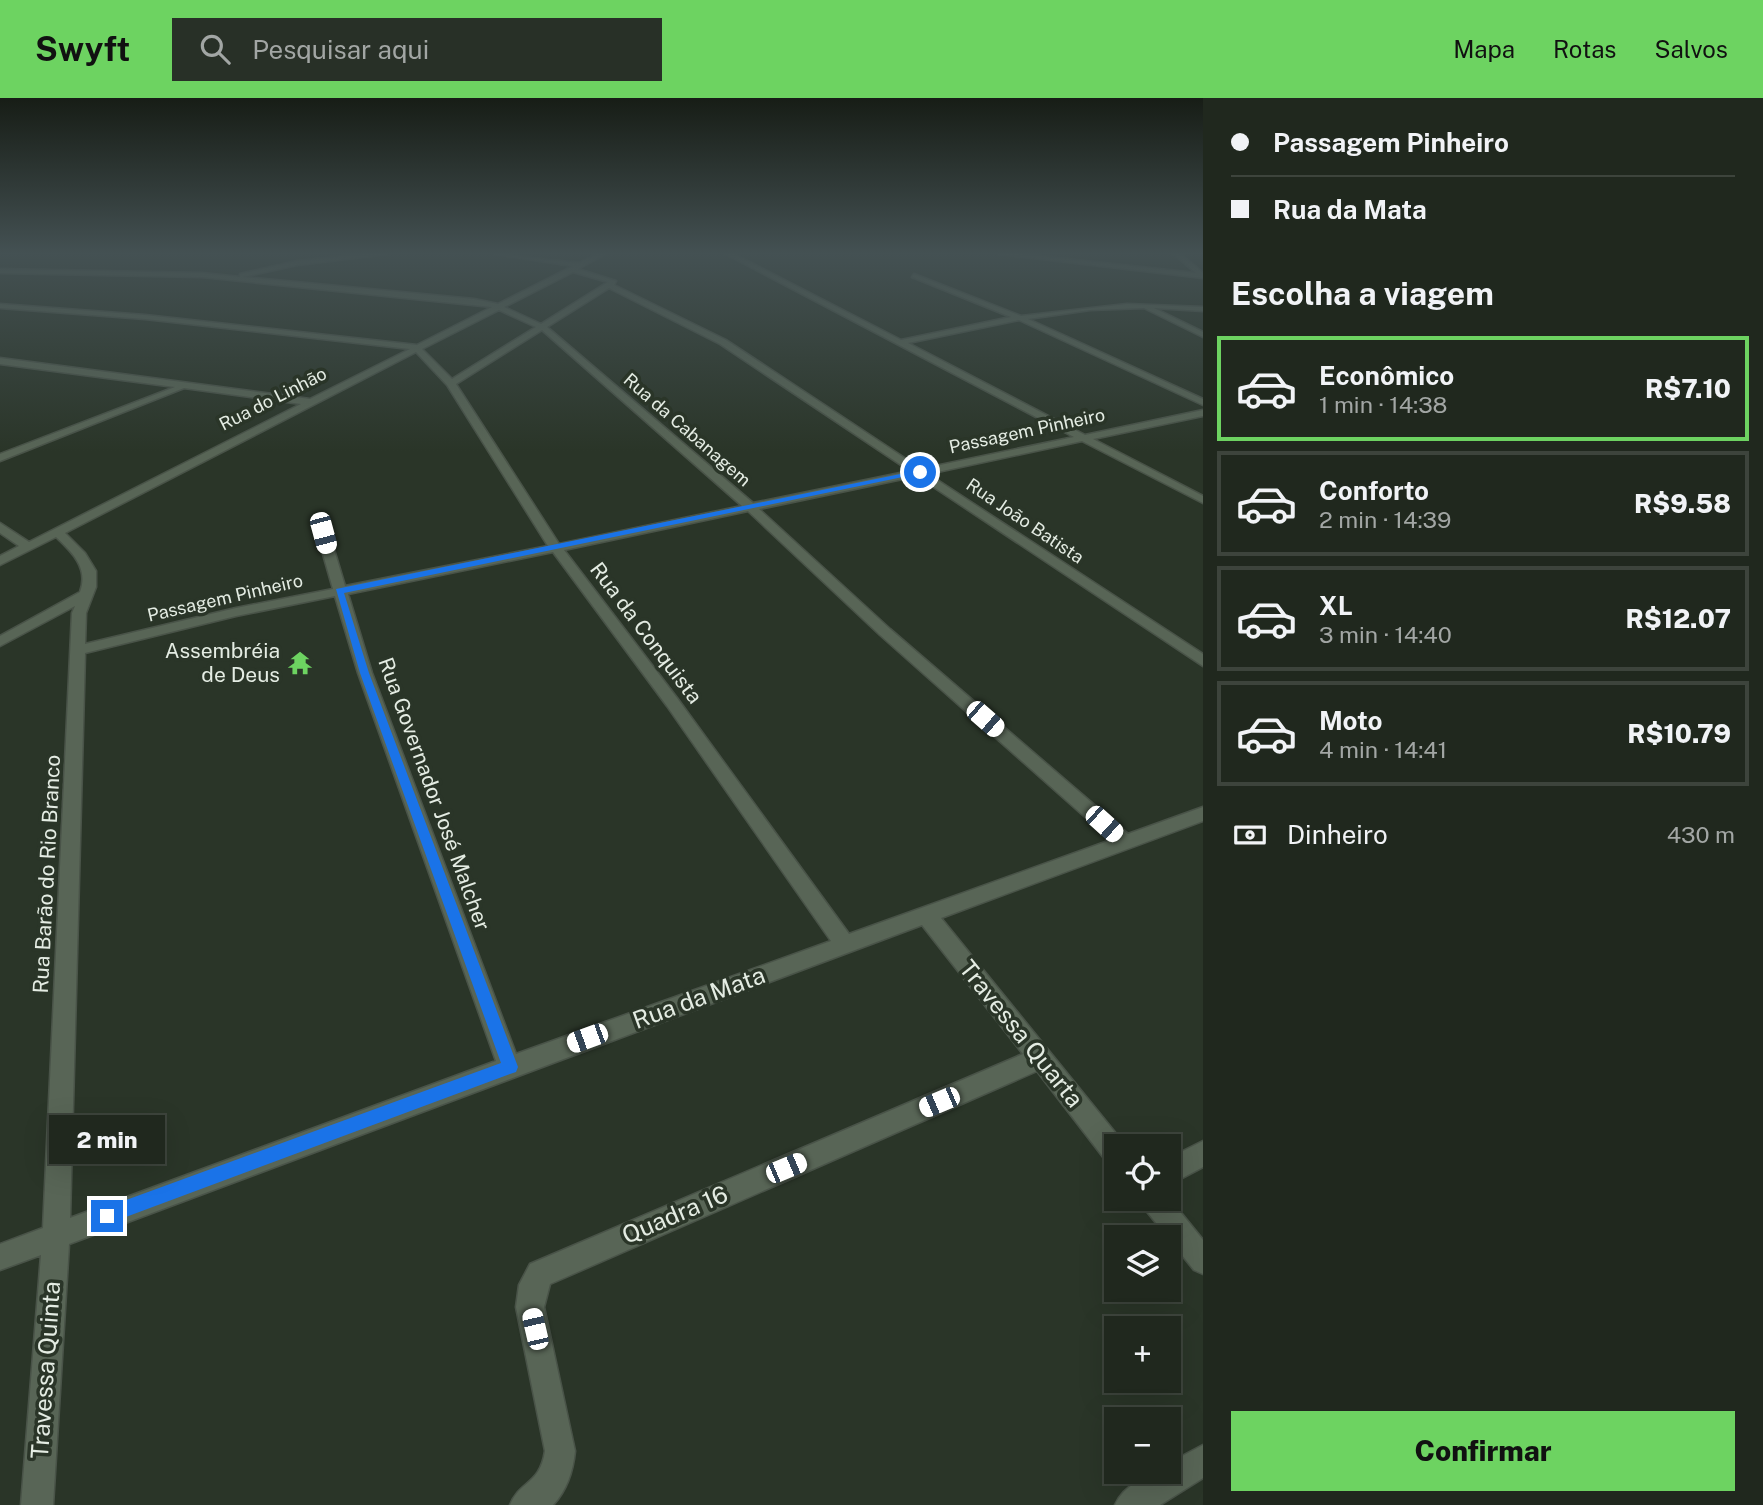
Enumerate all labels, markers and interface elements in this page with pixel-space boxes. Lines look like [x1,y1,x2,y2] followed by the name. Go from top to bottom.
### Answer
[172,18,662,81] search box
[35,30,130,68] text: Swyft
[196,30,234,68] icon: search
[252,34,429,65] text: Pesquisar aqui
[1453,35,1515,63] text: Mapa
[1553,35,1616,63] text: Rotas
[1654,35,1728,63] text: Salvos
[1273,127,1509,158] text: Passagem Pinheiro
[1273,194,1427,225] text: Rua da Mata
[1231,275,1494,312] text: Escolha a viagem
[1235,357,1298,420] icon: car
[1319,360,1454,391] text: Econômico
[216,363,330,435] street label: Rua do Linhão
[620,369,755,490] street label: Rua da Cabanagem
[1645,373,1731,404] text: R$7.10
[1319,391,1448,418] text: 1 min · 14:38
[947,404,1107,457] street label: Passagem Pinheiro
[904,456,936,488] route start
[1235,472,1298,535] icon: car
[963,474,1088,568] street label: Rua João Batista
[1319,475,1429,506] text: Conforto
[1634,488,1731,519] text: R$9.58
[1319,506,1451,533] text: 2 min · 14:39
[308,510,339,556] car
[585,557,708,708] street label: Rua da Conquista
[145,569,305,626] street label: Passagem Pinheiro
[1235,587,1298,650] icon: car
[1319,590,1353,621] text: XL
[1625,603,1731,634] text: R$12.07
[1319,621,1452,648] text: 3 min · 14:40
[165,638,280,687] place label: Assembréia de Deus
[286,649,314,677] temple icon: Assembréia de Deus
[373,654,496,934] street label: Rua Governador José Malcher
[963,697,1008,741] car
[1235,702,1298,765] icon: car
[1319,705,1382,736] text: Moto
[1627,718,1731,749] text: R$10.79
[1319,736,1447,763] text: 4 min · 14:41
[28,754,65,994] street label: Rua Barão do Rio Branco
[1082,802,1127,846] car
[1231,816,1269,854] icon: cash
[1287,819,1388,850] text: Dinheiro
[1667,821,1735,848] text: 430 m
[954,954,1090,1112] street label: Travessa Quarta
[629,960,769,1034] street label: Rua da Mata
[564,1021,611,1055] car
[916,1084,963,1120] car
[49,1114,165,1164] callout: 2 min
[76,1126,138,1153] text: 2 min
[1104,1134,1181,1484] map controls
[1104,1134,1181,1211] button: locate
[763,1150,810,1186] car
[617,1179,732,1249] street label: Quadra 16
[91,1200,123,1232] route end
[1104,1225,1181,1302] button: layers
[25,1280,65,1460] street label: Travessa Quinta
[521,1306,550,1352] car
[1104,1316,1181,1393] button: +
[1104,1407,1181,1484] button: −
[1231,1411,1735,1491] button: Confirmar

